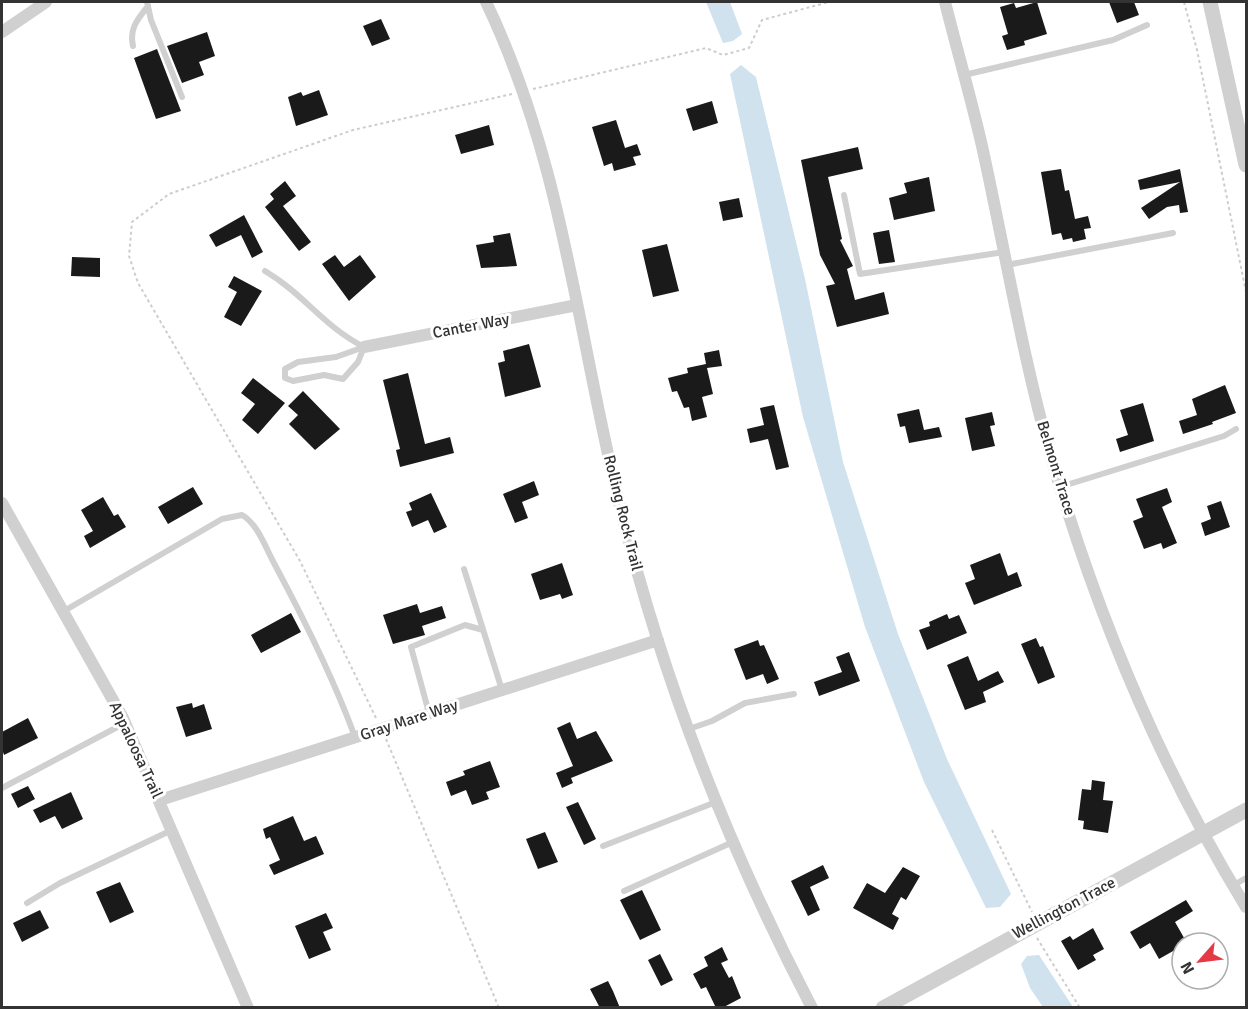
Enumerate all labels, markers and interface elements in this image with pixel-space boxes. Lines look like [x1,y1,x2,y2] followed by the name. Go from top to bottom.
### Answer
[431,309,512,343] street label: Canter Way
[1032,418,1080,518] street label: Belmont Trace
[599,453,647,573] street label: Rolling Rock Trail
[358,695,461,745] street label: Gray Mare Way
[105,698,167,802] street label: Appaloosa Trail
[1009,872,1119,944] street label: Wellington Trace
[1170,931,1230,991] north arrow
[1176,958,1199,977] text: N

